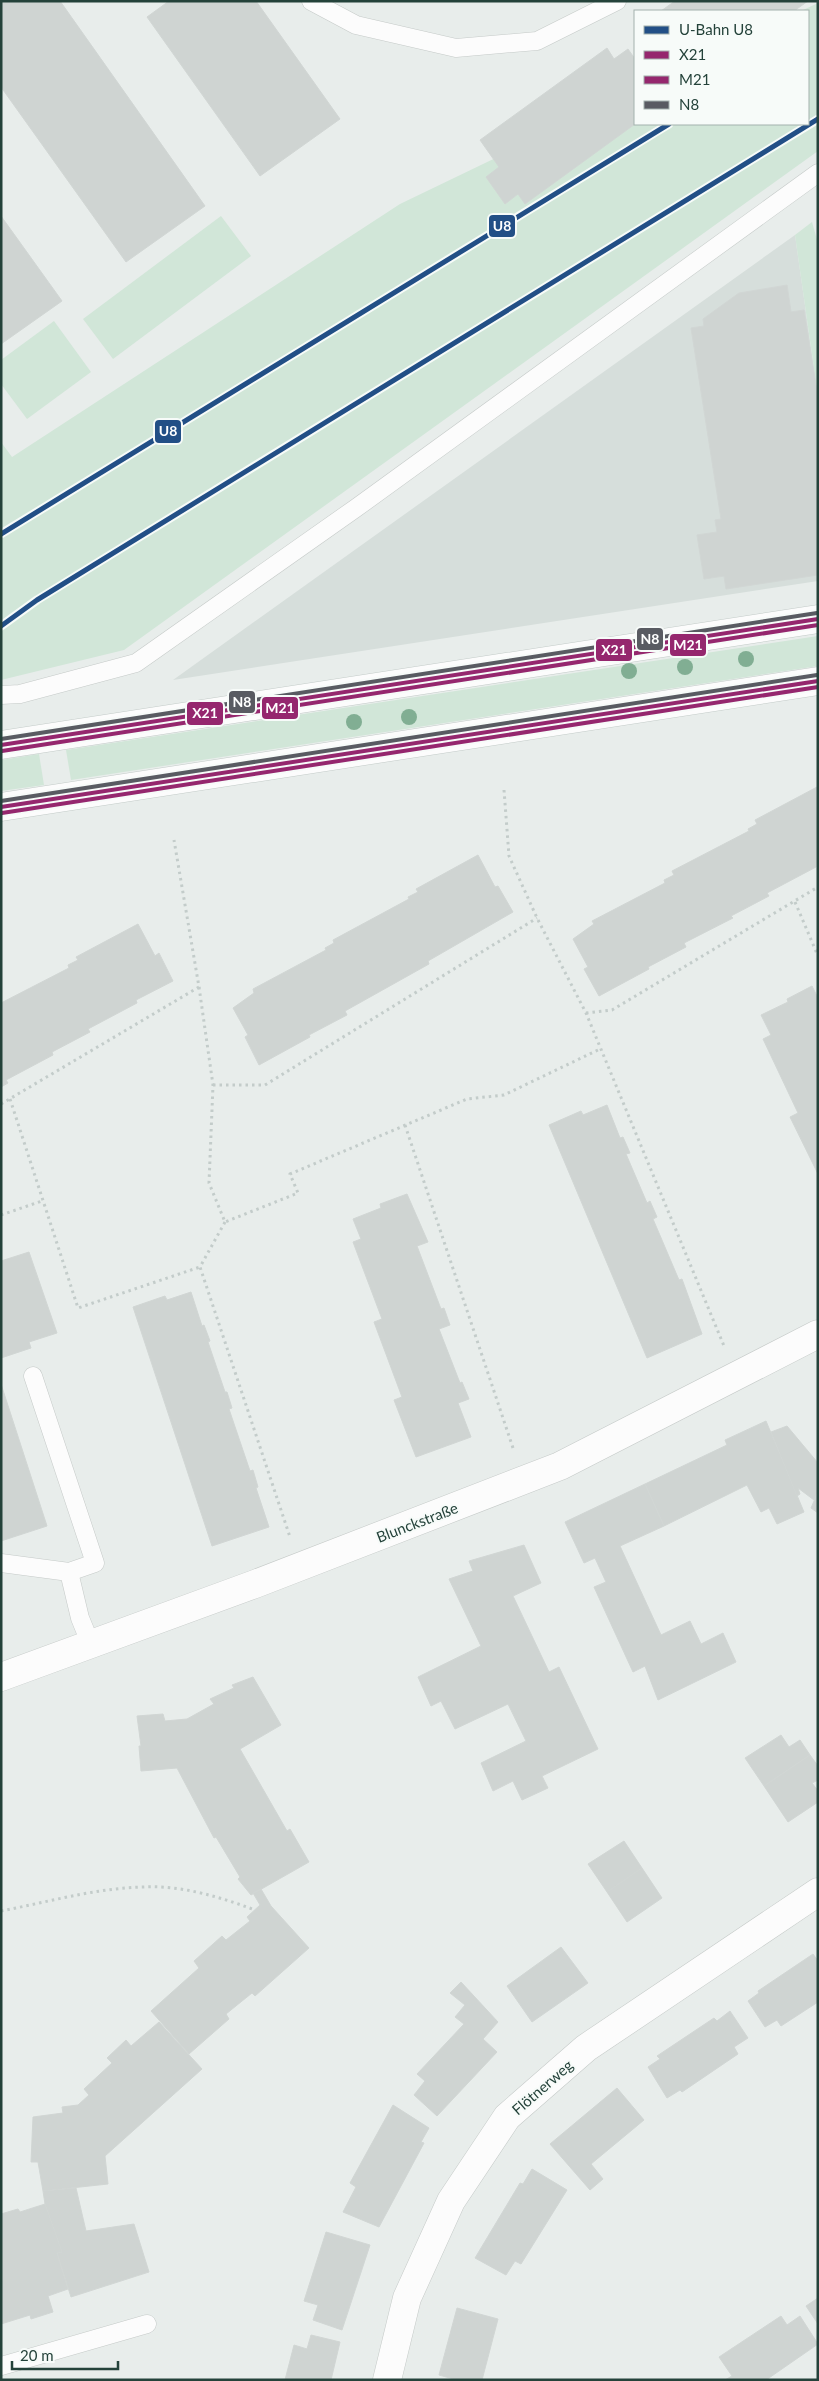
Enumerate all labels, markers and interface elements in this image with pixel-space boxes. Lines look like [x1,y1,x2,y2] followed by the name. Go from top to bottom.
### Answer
[634,10,809,125] legend
[679,20,753,38] text: U-Bahn U8
[679,45,706,63] text: X21
[679,70,710,88] text: M21
[679,95,699,113] text: N8
[488,214,516,238] line badge: U8
[493,217,511,234] text: U8
[154,419,182,444] line badge: U8
[159,422,177,439] text: U8
[636,627,664,651] line badge: N8
[641,630,659,647] text: N8
[669,633,707,657] line badge: M21
[673,636,703,653] text: M21
[595,638,633,662] line badge: X21
[601,641,627,658] text: X21
[228,690,256,714] line badge: N8
[233,693,251,710] text: N8
[261,696,299,720] line badge: M21
[265,699,295,716] text: M21
[186,701,224,726] line badge: X21
[192,704,218,721] text: X21
[374,1498,460,1546] street label: Blunckstraße
[508,2056,576,2118] street label: Flötnerweg
[12,2338,119,2370] scale bar
[20,2346,54,2364] text: 20 m

